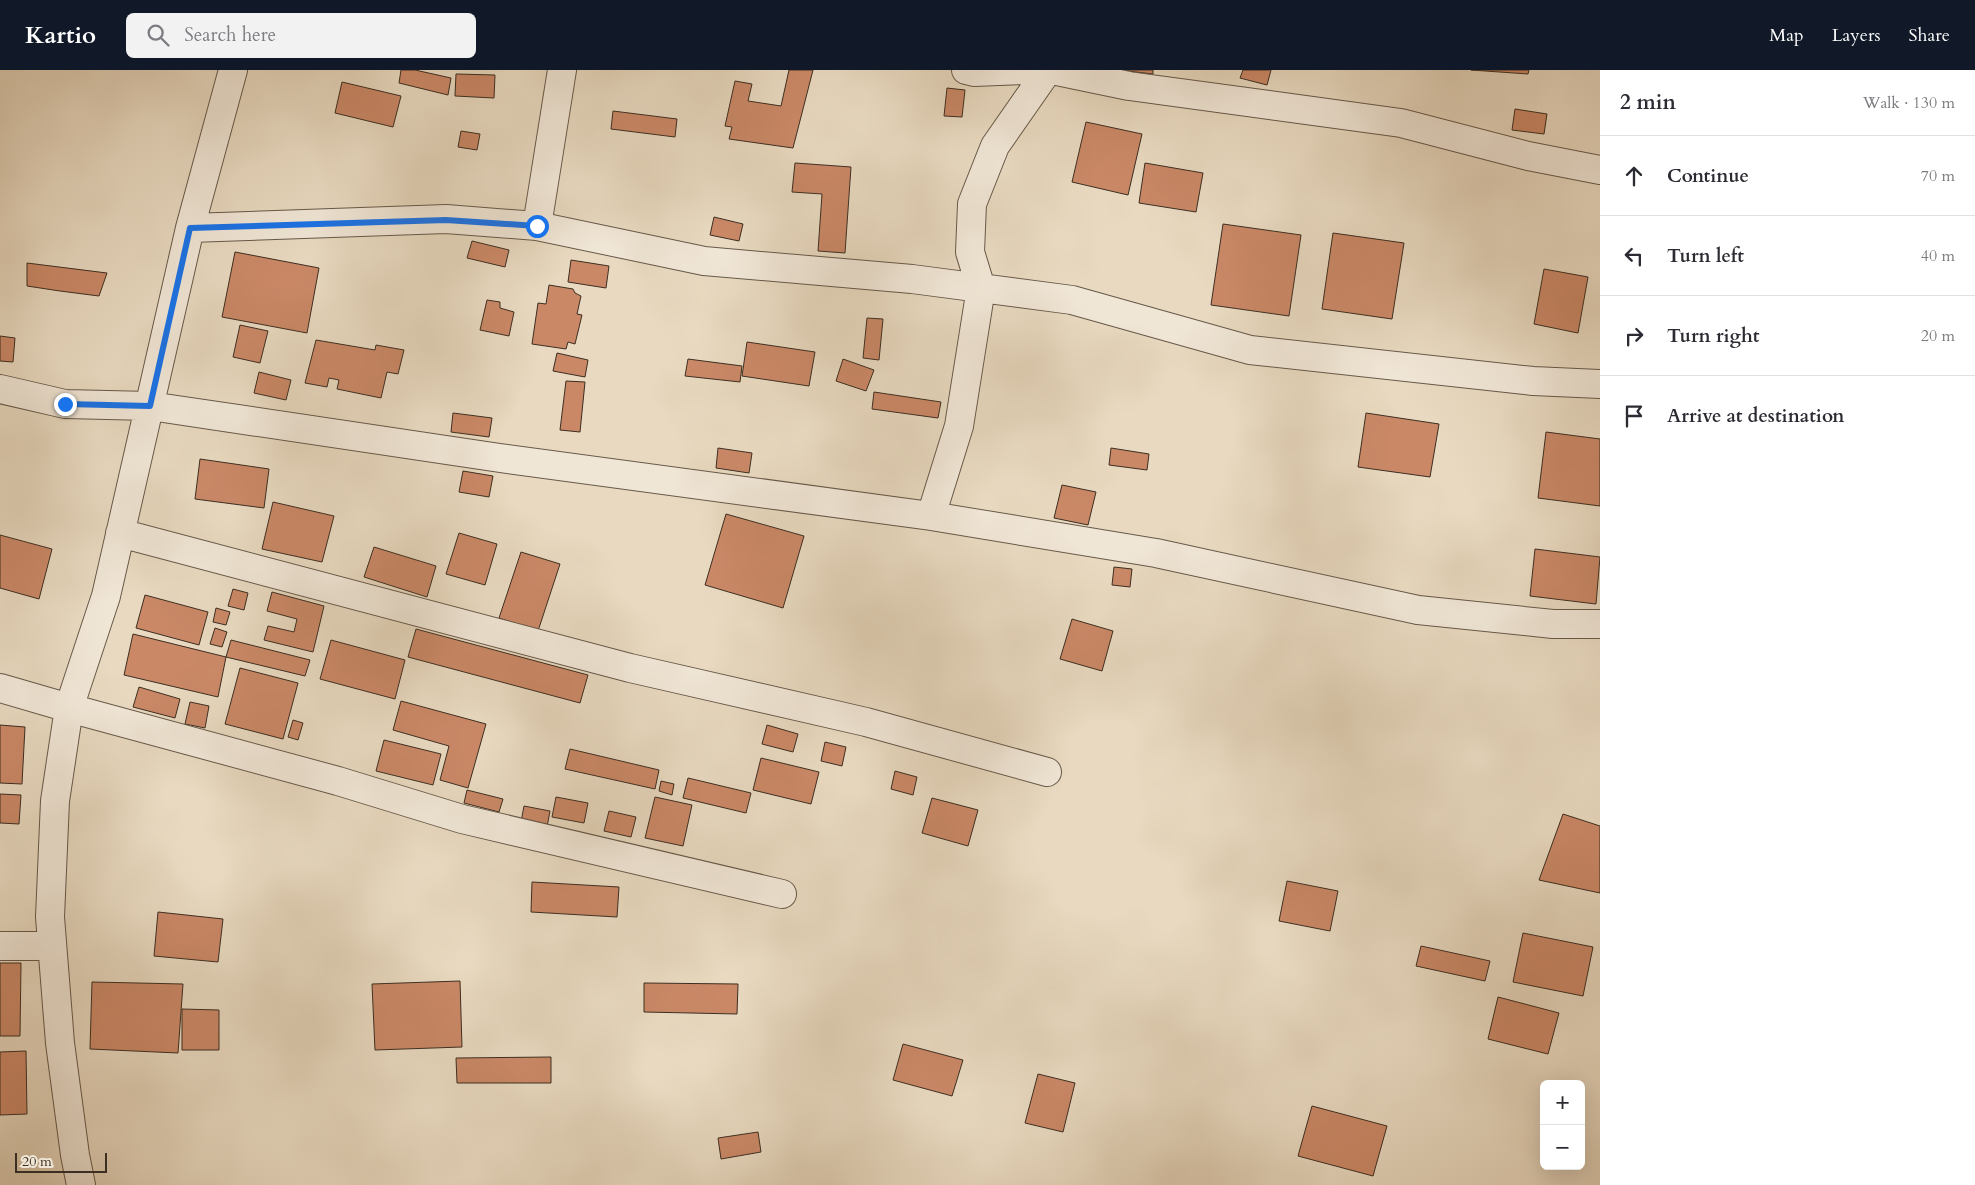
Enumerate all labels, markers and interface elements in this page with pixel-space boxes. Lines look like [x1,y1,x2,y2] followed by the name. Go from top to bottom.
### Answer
[126,13,476,58] search box
[25,19,96,52] text: Kartio
[144,21,172,49] icon: search
[184,22,276,48] text: Search here
[1769,23,1804,48] text: Map
[1832,23,1881,48] text: Layers
[1909,23,1950,48] text: Share
[1620,88,1676,117] text: 2 min
[1863,92,1955,114] text: Walk · 130 m
[1620,162,1648,190] icon: ahead
[1667,163,1749,189] text: Continue
[1921,165,1955,187] text: 70 m
[526,215,549,238] route start
[1620,242,1648,270] icon: left
[1667,243,1744,269] text: Turn left
[1921,245,1955,267] text: 40 m
[1620,322,1648,350] icon: right
[1667,323,1759,349] text: Turn right
[1921,325,1955,347] text: 20 m
[54,393,77,416] route end
[1620,402,1648,430] icon: arrive
[1667,403,1844,429] text: Arrive at destination
[1540,1080,1585,1170] map controls
[1540,1080,1585,1125] button: +
[1540,1125,1585,1170] button: −
[15,1150,108,1173] scale bar
[22,1152,52,1171] text: 20 m

